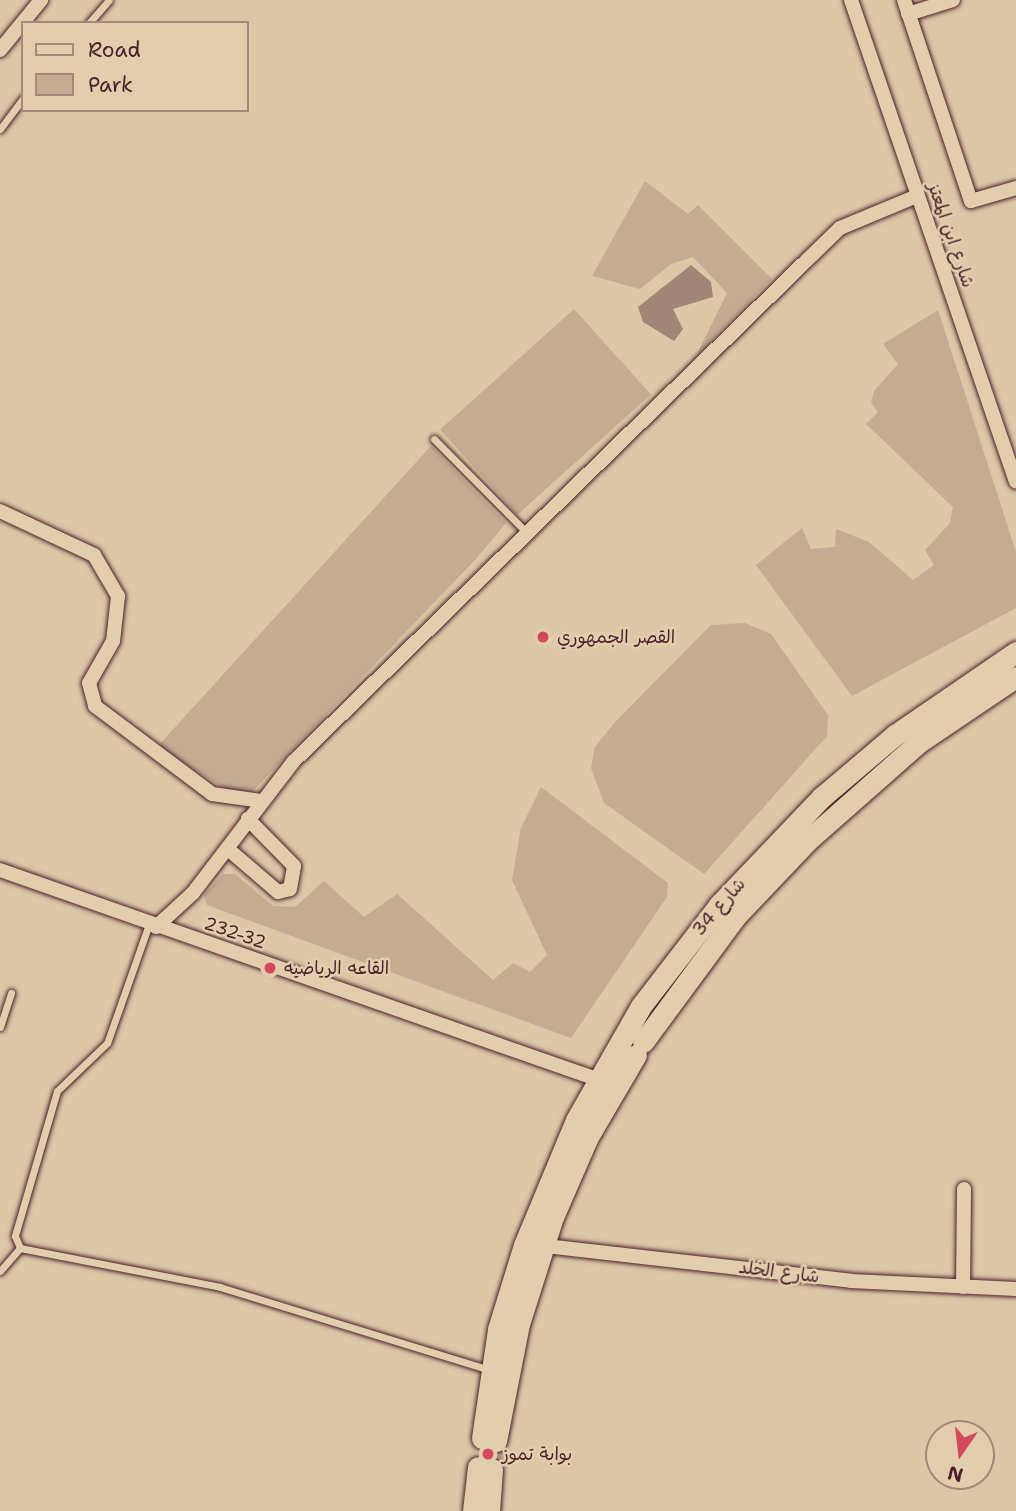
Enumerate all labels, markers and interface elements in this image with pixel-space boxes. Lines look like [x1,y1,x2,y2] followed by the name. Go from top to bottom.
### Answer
[21,21,248,112] legend
[88,36,141,64] text: Road
[88,71,133,99] text: Park
[923,180,979,290] street label: شارع ابن المعتز
[557,626,675,648] place label: القصر الجمهوري
[535,629,551,645] marker: القصر الجمهوري
[688,874,750,940] street label: شارع 34
[201,912,269,954] street label: 232-32
[284,957,389,979] place label: القاعه الرياضيه
[262,960,278,976] marker: القاعه الرياضيه
[737,1256,821,1288] street label: شارع الخلد
[925,1420,995,1490] north arrow
[502,1443,572,1465] place label: بوابة تموز
[480,1446,496,1462] marker: بوابة تموز
[945,1460,966,1488] text: N

